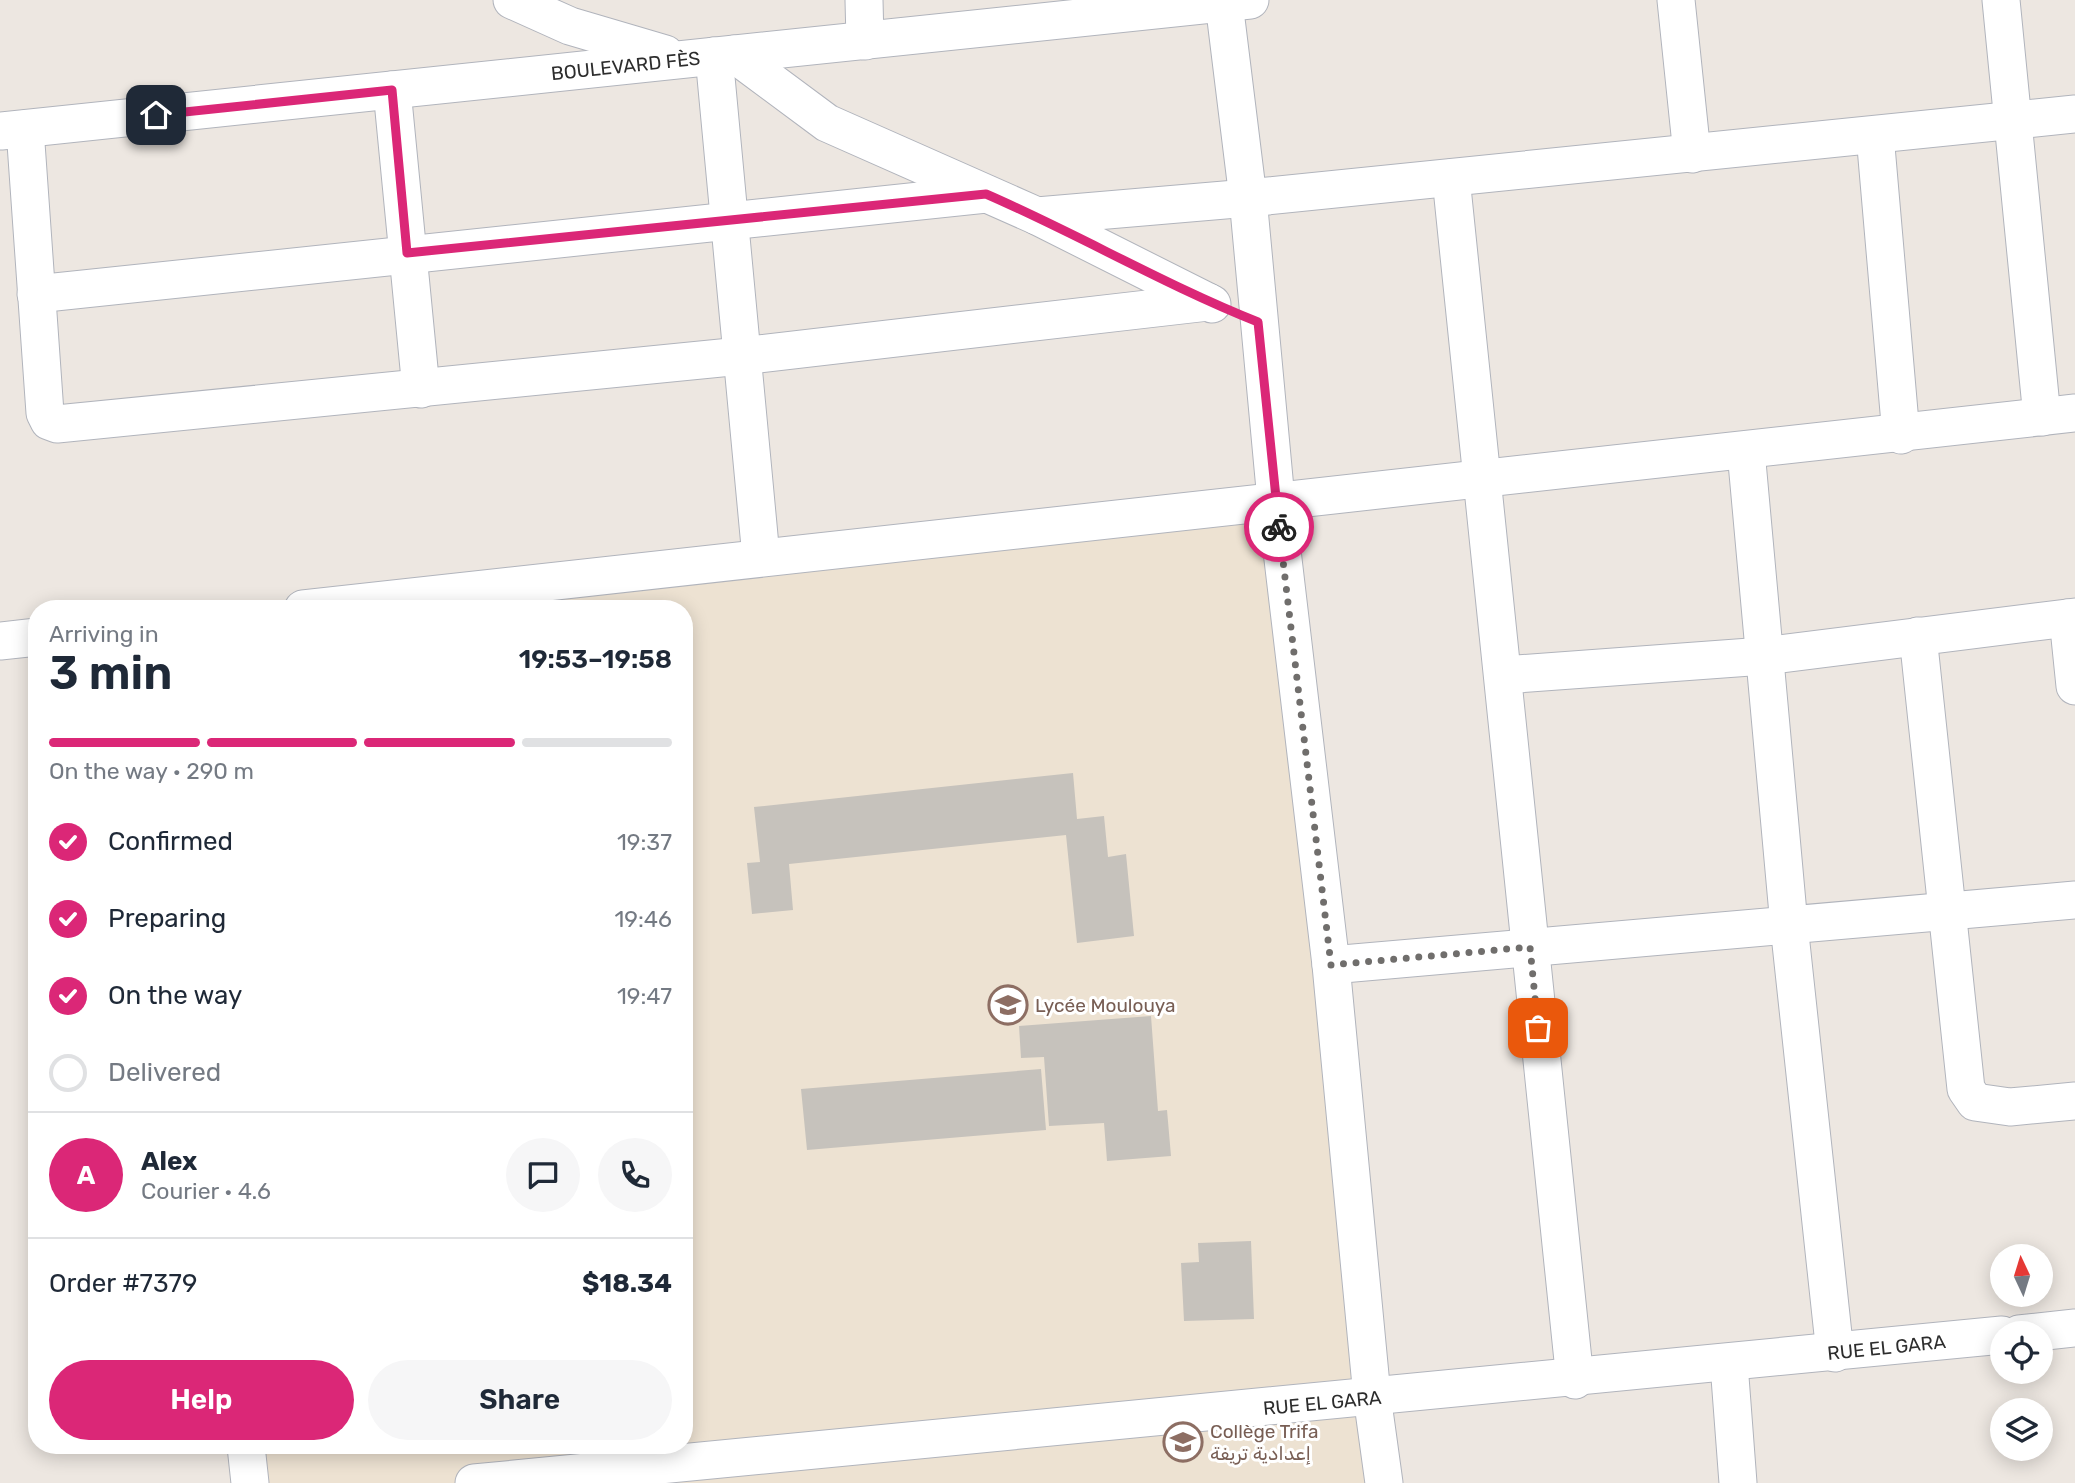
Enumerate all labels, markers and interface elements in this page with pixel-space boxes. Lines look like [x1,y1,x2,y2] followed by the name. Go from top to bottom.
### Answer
[550,46,701,85] street label: BOULEVARD FÈS
[126,85,186,145] pin
[137,96,175,134] icon: home
[1244,492,1314,562] courier
[1260,508,1298,546] icon: bike
[49,620,159,648] text: Arriving in
[519,644,672,675] text: 19:53–19:58
[49,646,172,701] text: 3 min
[49,757,254,785] text: On the way · 290 m
[49,823,87,861] icon: check
[108,826,233,857] text: Confirmed
[617,828,672,856] text: 19:37
[49,900,87,938] icon: check
[108,903,226,934] text: Preparing
[614,905,672,933] text: 19:46
[49,977,87,1015] icon: check
[108,980,242,1011] text: On the way
[617,982,672,1010] text: 19:47
[987,984,1029,1026] school or university icon: Lycée Moulouya
[1035,994,1175,1017] place label: Lycée Moulouya
[1508,998,1568,1058] pin
[1519,1009,1557,1047] icon: bag
[108,1057,221,1088] text: Delivered
[506,1138,580,1212] button: chat
[598,1138,672,1212] button: phone
[141,1146,197,1177] text: Alex
[77,1160,95,1191] text: A
[141,1177,271,1205] text: Courier · 4.6
[1990,1244,2053,1307] north arrow
[1990,1244,2053,1461] map controls
[49,1268,197,1299] text: Order #7379
[582,1268,672,1299] text: $18.34
[1990,1321,2053,1384] button: locate
[1826,1329,1947,1365] street label: RUE EL GARA
[49,1360,354,1440] button: Help
[368,1360,672,1440] button: Share
[1262,1385,1383,1420] street label: RUE EL GARA
[1990,1398,2053,1461] button: layers
[1210,1420,1319,1465] place label: Collège Trifa إعدادية تريفة
[1162,1421,1204,1463] school or university icon: Collège Trifa إعدادية تريفة

